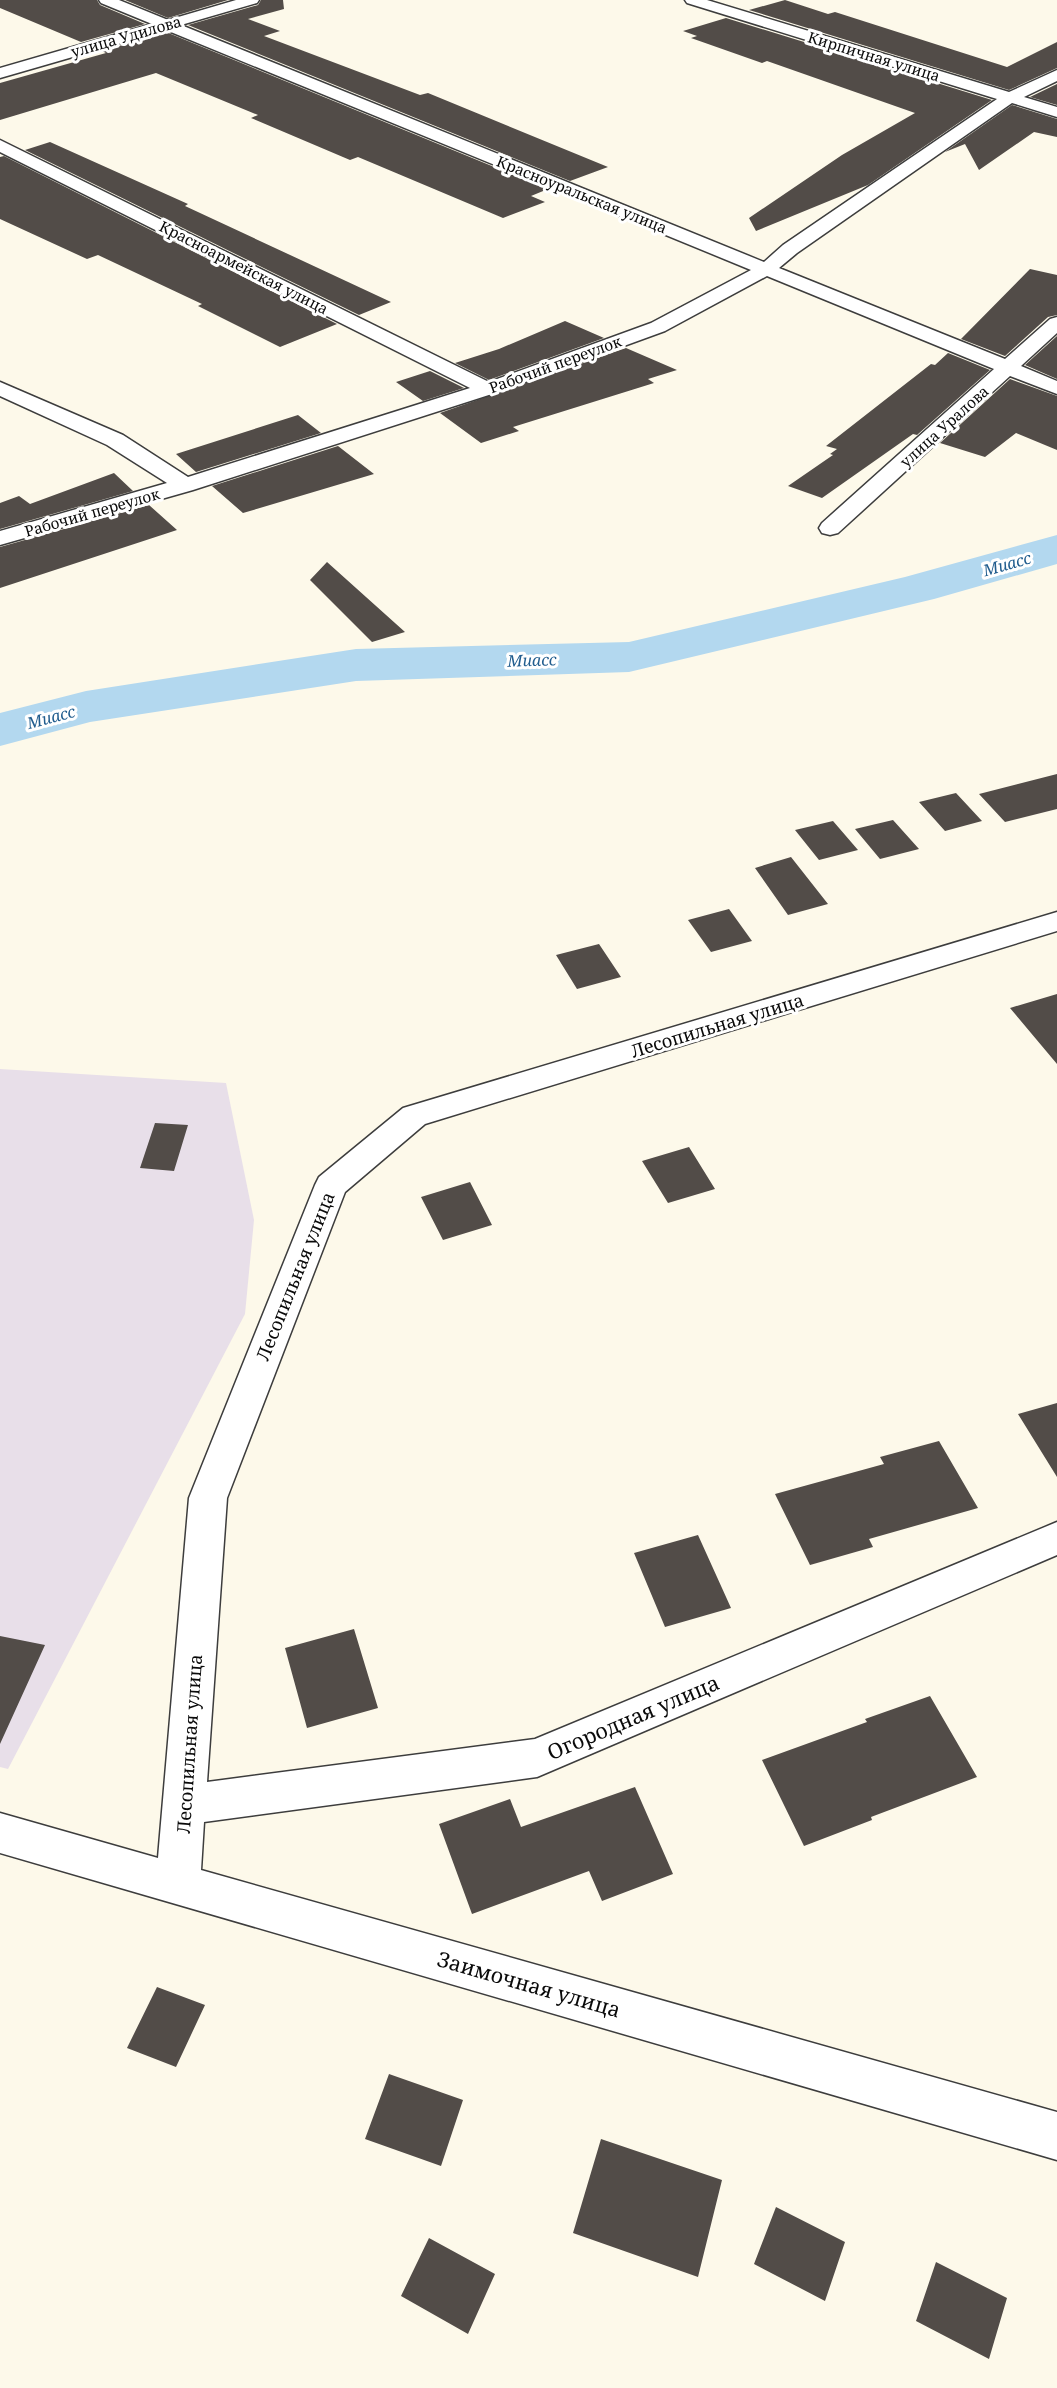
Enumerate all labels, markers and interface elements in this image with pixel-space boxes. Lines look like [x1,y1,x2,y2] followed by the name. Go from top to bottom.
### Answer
[68,11,184,61] street label: улица Удилова
[806,26,942,86] street label: Кирпичная улица
[494,151,670,237] street label: Красноуральская улица
[156,216,332,318] street label: Красноармейская улица
[486,331,624,397] street label: Рабочий переулок
[895,381,993,471] street label: улица Уралова
[22,483,162,541] street label: Рабочий переулок
[979,547,1034,582] water label: Миасс
[506,648,557,672] water label: Миасс
[23,700,78,734] water label: Миасс
[628,987,806,1063] street label: Лесопильная улица
[250,1188,340,1364] street label: Лесопильная улица
[171,1654,207,1834] street label: Лесопильная улица
[543,1668,723,1766] street label: Огородная улица
[434,1944,624,2024] street label: Заимочная улица

